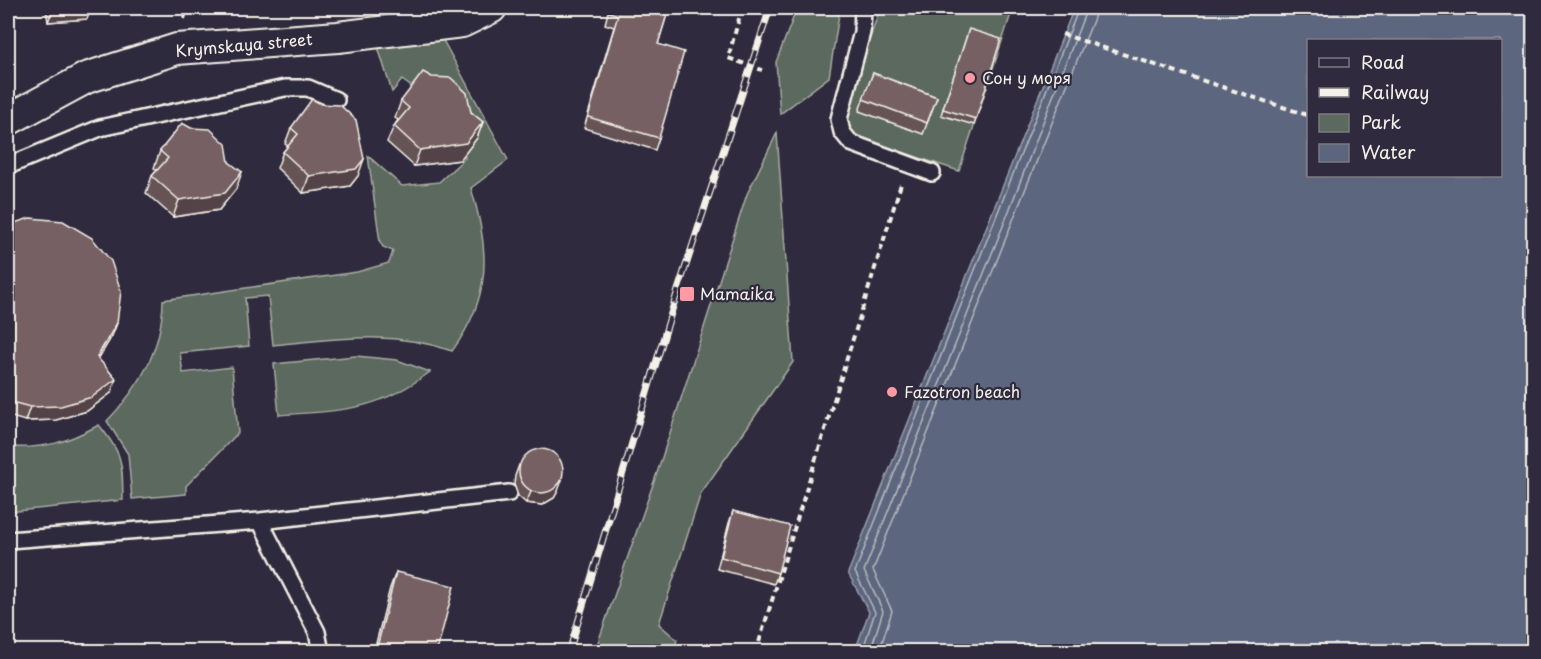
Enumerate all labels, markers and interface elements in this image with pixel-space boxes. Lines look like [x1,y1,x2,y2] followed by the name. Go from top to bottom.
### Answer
[174,26,314,62] street label: Krymskaya street
[1307,39,1502,177] legend
[1361,48,1405,75] text: Road
[982,65,1071,89] place label: Сон у моря
[963,71,977,85] marker: Сон у моря
[1361,78,1429,105] text: Railway
[1361,108,1401,135] text: Park
[1361,138,1416,165] text: Water
[700,281,774,305] place label: Mamaika
[678,285,696,303] marker: Mamaika
[904,379,1020,403] place label: Fazotron beach
[885,385,899,399] marker: Fazotron beach

